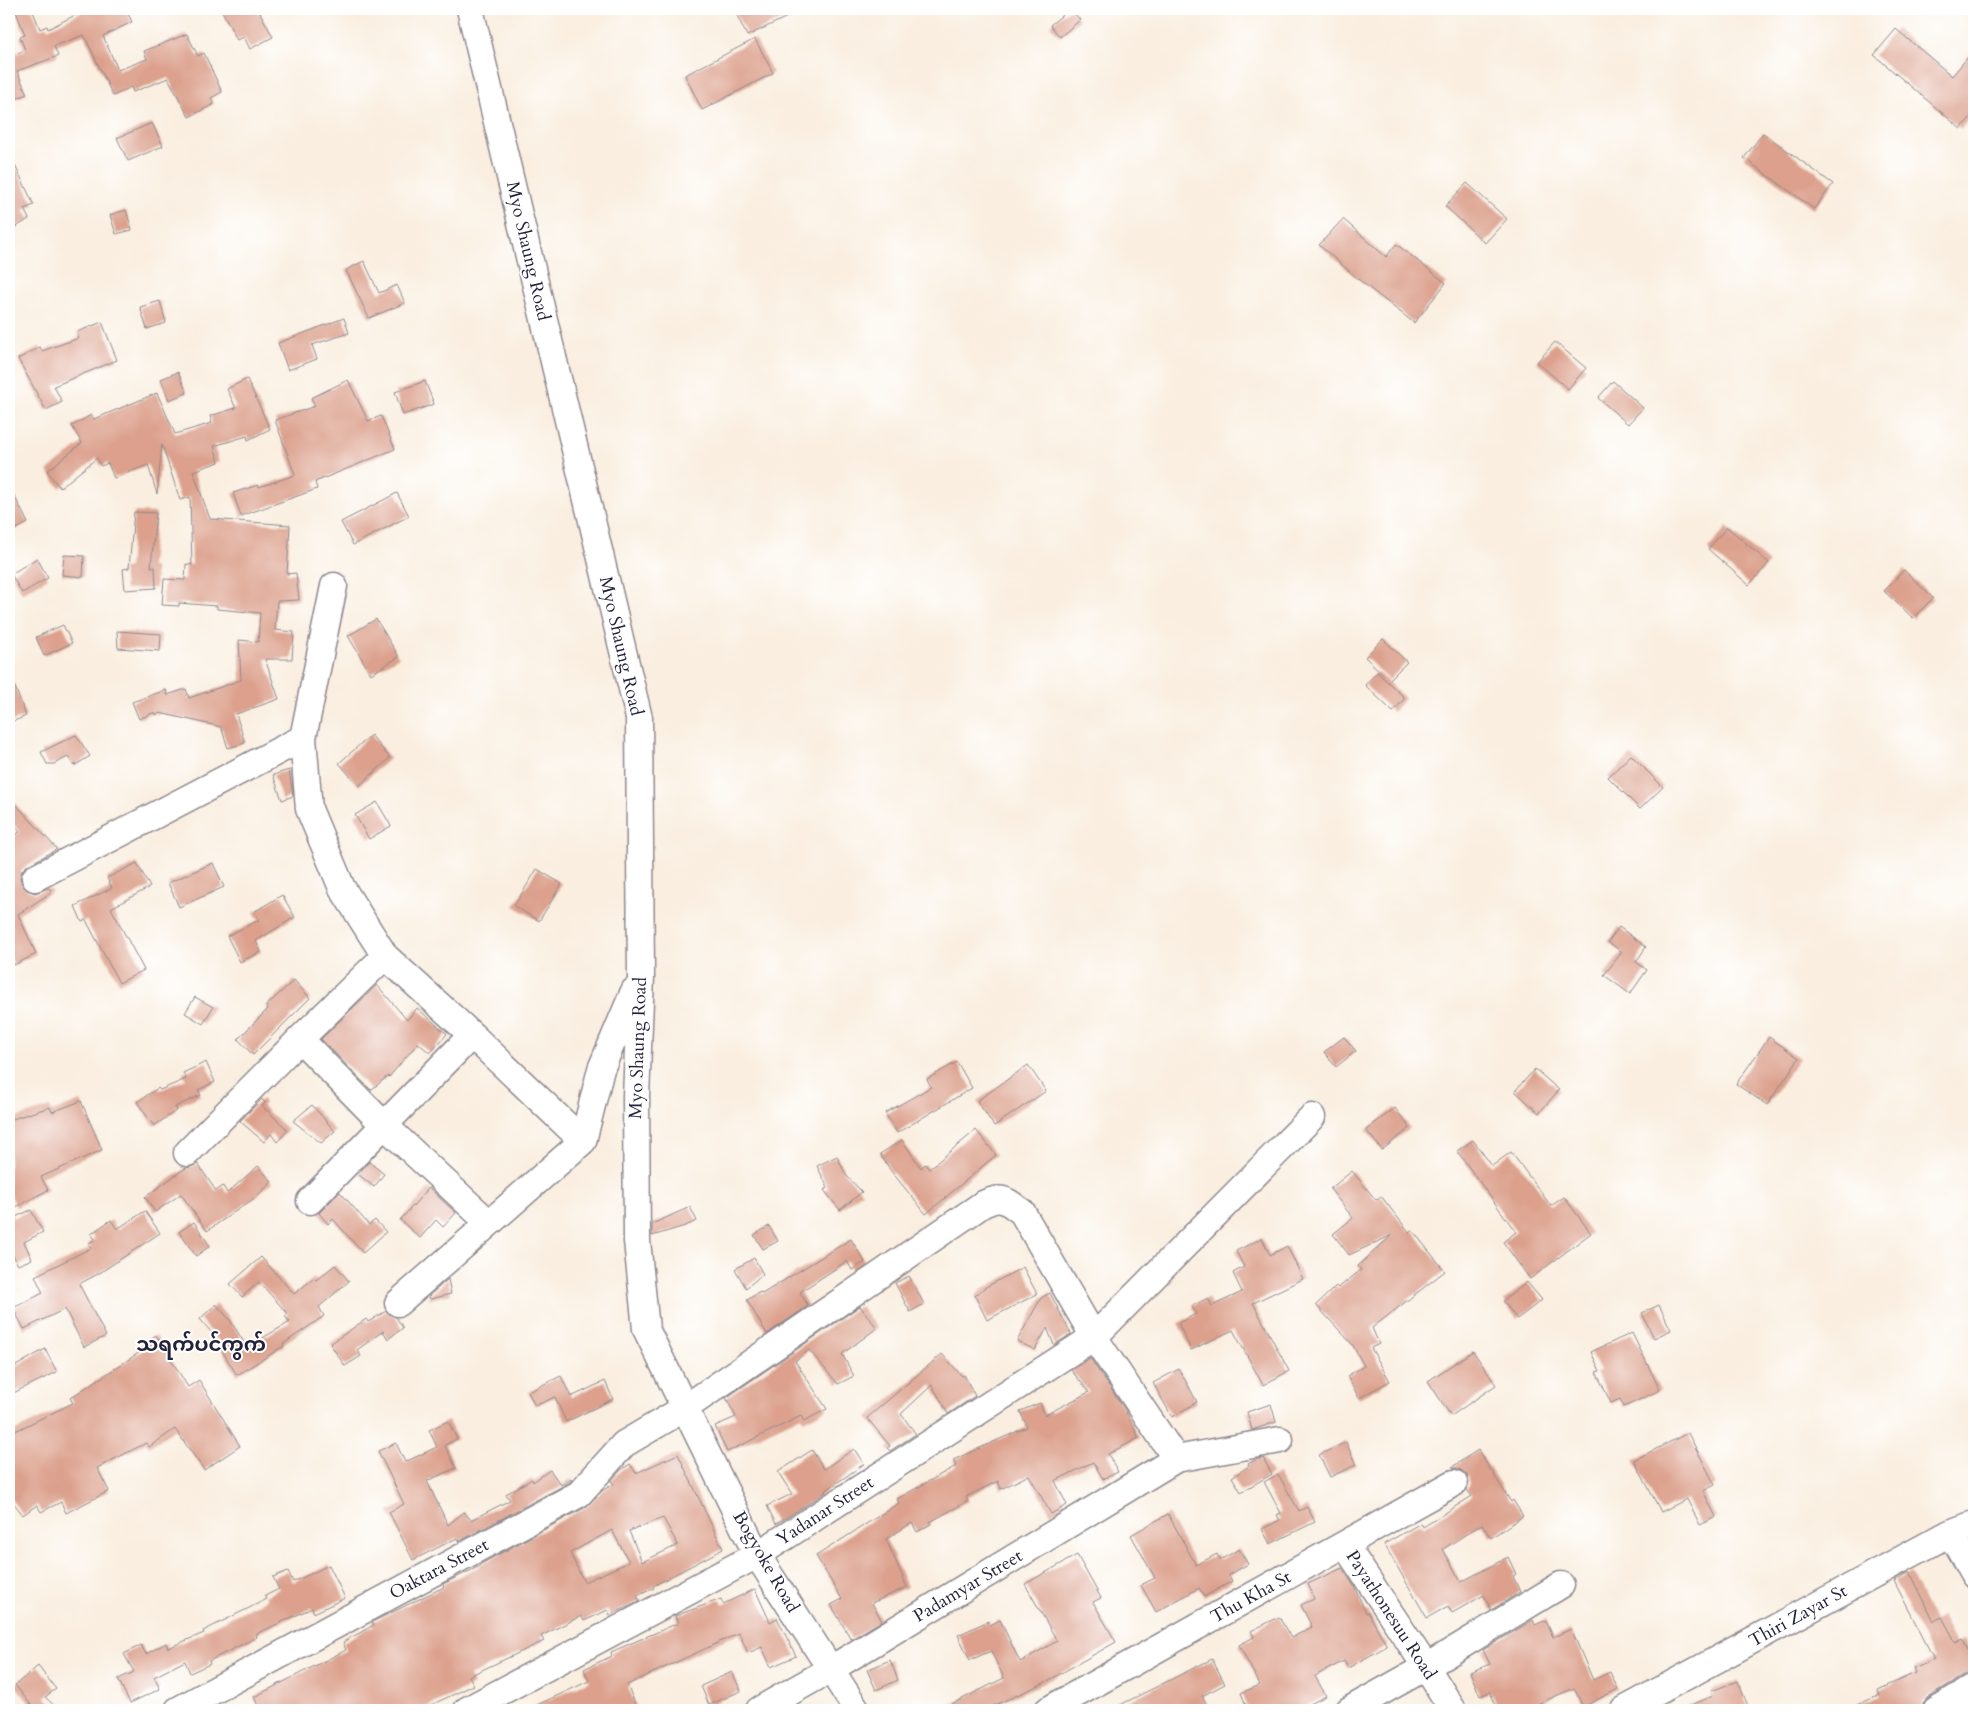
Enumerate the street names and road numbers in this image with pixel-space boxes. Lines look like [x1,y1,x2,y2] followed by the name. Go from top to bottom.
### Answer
[500,179,556,324] street label: Myo Shaung Road
[593,574,649,719] street label: Myo Shaung Road
[623,976,653,1120] street label: Myo Shaung Road
[772,1470,879,1552] street label: Yadanar Street
[727,1507,805,1618] street label: Bogyoke Road
[385,1532,493,1606] street label: Oaktara Street
[909,1543,1027,1628] street label: Padamyar Street
[1340,1545,1442,1685] street label: Payathonesuu Road
[1206,1564,1296,1629] street label: Thu Kha St
[1744,1579,1852,1653] street label: Thiri Zayar St

